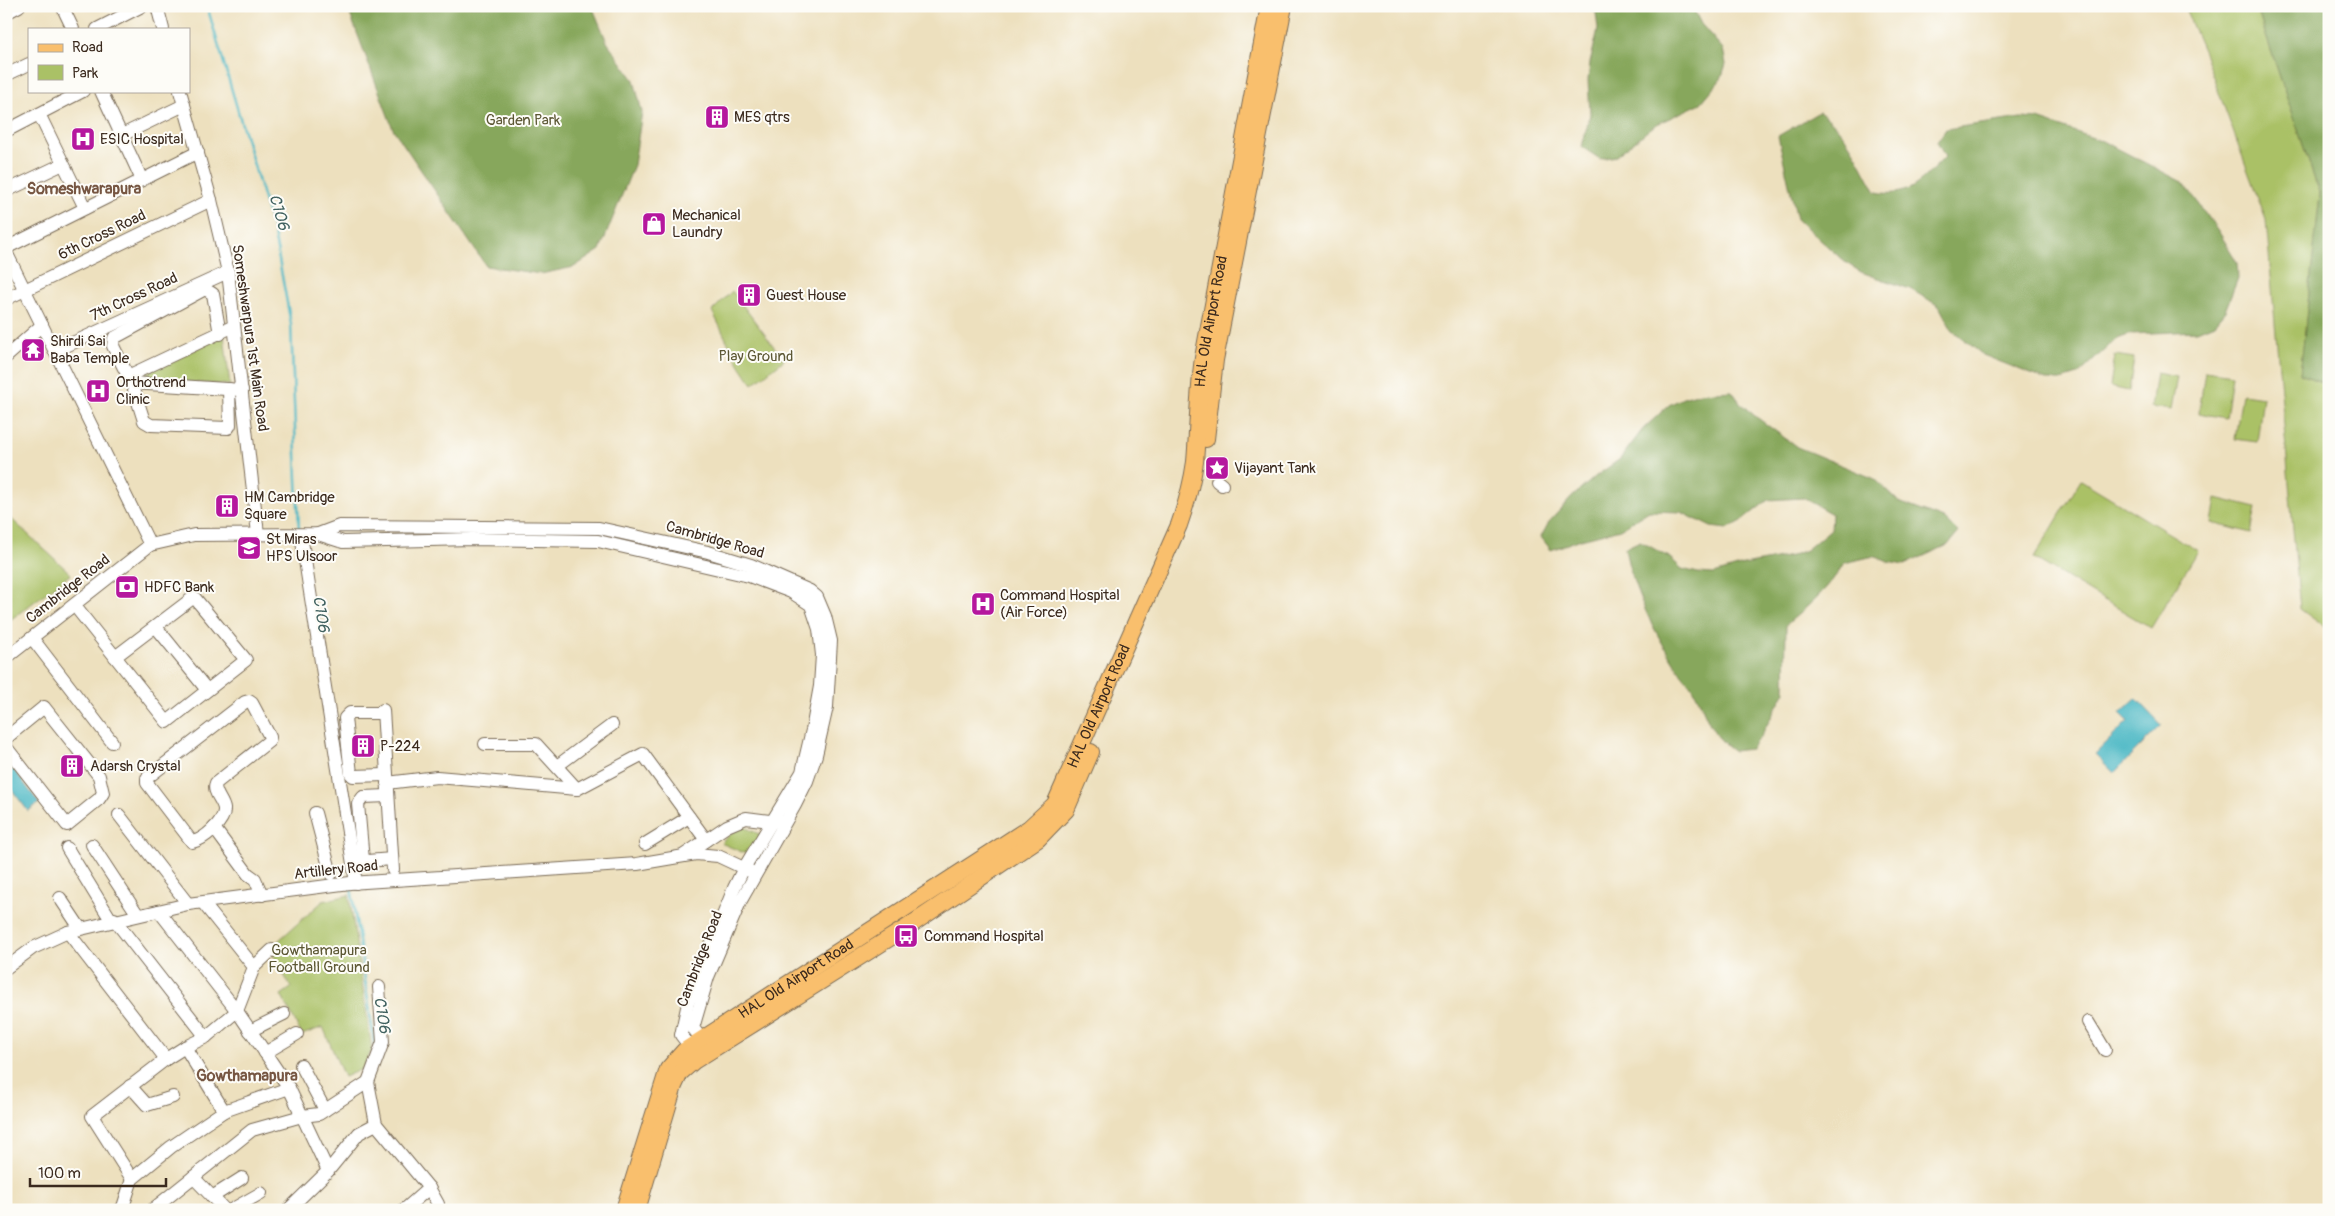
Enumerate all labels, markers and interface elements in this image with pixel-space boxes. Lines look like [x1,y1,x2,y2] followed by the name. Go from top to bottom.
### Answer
[28,28,190,92] legend
[72,38,103,57] text: Road
[72,64,99,83] text: Park
[704,104,730,130] building icon: MES qtrs
[734,108,790,127] place label: MES qtrs
[486,111,561,130] park label: Garden Park
[70,126,96,152] hospital icon: ESIC Hospital
[100,130,184,149] place label: ESIC Hospital
[27,179,142,199] district label: Someshwarapura
[264,192,294,234] water label: C106
[55,206,149,264] street label: 6th Cross Road
[672,206,741,242] place label: Mechanical Laundry
[641,211,667,237] shop icon: Mechanical Laundry
[227,243,273,433] street label: Someshwarpura 1st Main Road
[1190,254,1232,388] street label: HAL Old Airport Road
[87,268,181,326] street label: 7th Cross Road
[736,282,762,308] building icon: Guest House
[766,286,847,305] place label: Guest House
[50,332,130,368] place label: Shirdi Sai Baba Temple
[20,337,46,363] temple icon: Shirdi Sai Baba Temple
[719,347,793,366] park label: Play Ground
[116,373,186,409] place label: Orthotrend Clinic
[85,378,111,404] hospital icon: Orthotrend Clinic
[1204,455,1230,481] place icon: Vijayant Tank
[1234,459,1316,478] place label: Vijayant Tank
[244,488,335,524] place label: HM Cambridge Square
[214,493,240,519] building icon: HM Cambridge Square
[664,517,766,563] street label: Cambridge Road
[266,530,338,566] place label: St Miras HPS Ulsoor
[236,535,262,561] school or university icon: St Miras HPS Ulsoor
[22,550,114,628] street label: Cambridge Road
[114,574,140,600] bank icon: HDFC Bank
[144,578,215,597] place label: HDFC Bank
[1000,586,1120,622] place label: Command Hospital (Air Force)
[970,591,996,617] hospital icon: Command Hospital (Air Force)
[308,594,334,635] water label: C106
[1063,641,1134,771] street label: HAL Old Airport Road
[350,733,376,759] building icon: P-224
[380,737,420,756] place label: P-224
[59,753,85,779] building icon: Adarsh Crystal
[90,757,181,776] place label: Adarsh Crystal
[293,856,379,884] street label: Artillery Road
[673,908,727,1010] street label: Cambridge Road
[893,923,919,949] bus stop icon: Command Hospital
[924,927,1044,946] place label: Command Hospital
[735,934,857,1023] street label: HAL Old Airport Road
[268,941,370,977] park label: Gowthamapura Football Ground
[369,995,395,1036] water label: C106
[196,1066,298,1086] district label: Gowthamapura
[30,1156,166,1188] scale bar
[38,1164,81,1183] text: 100 m

